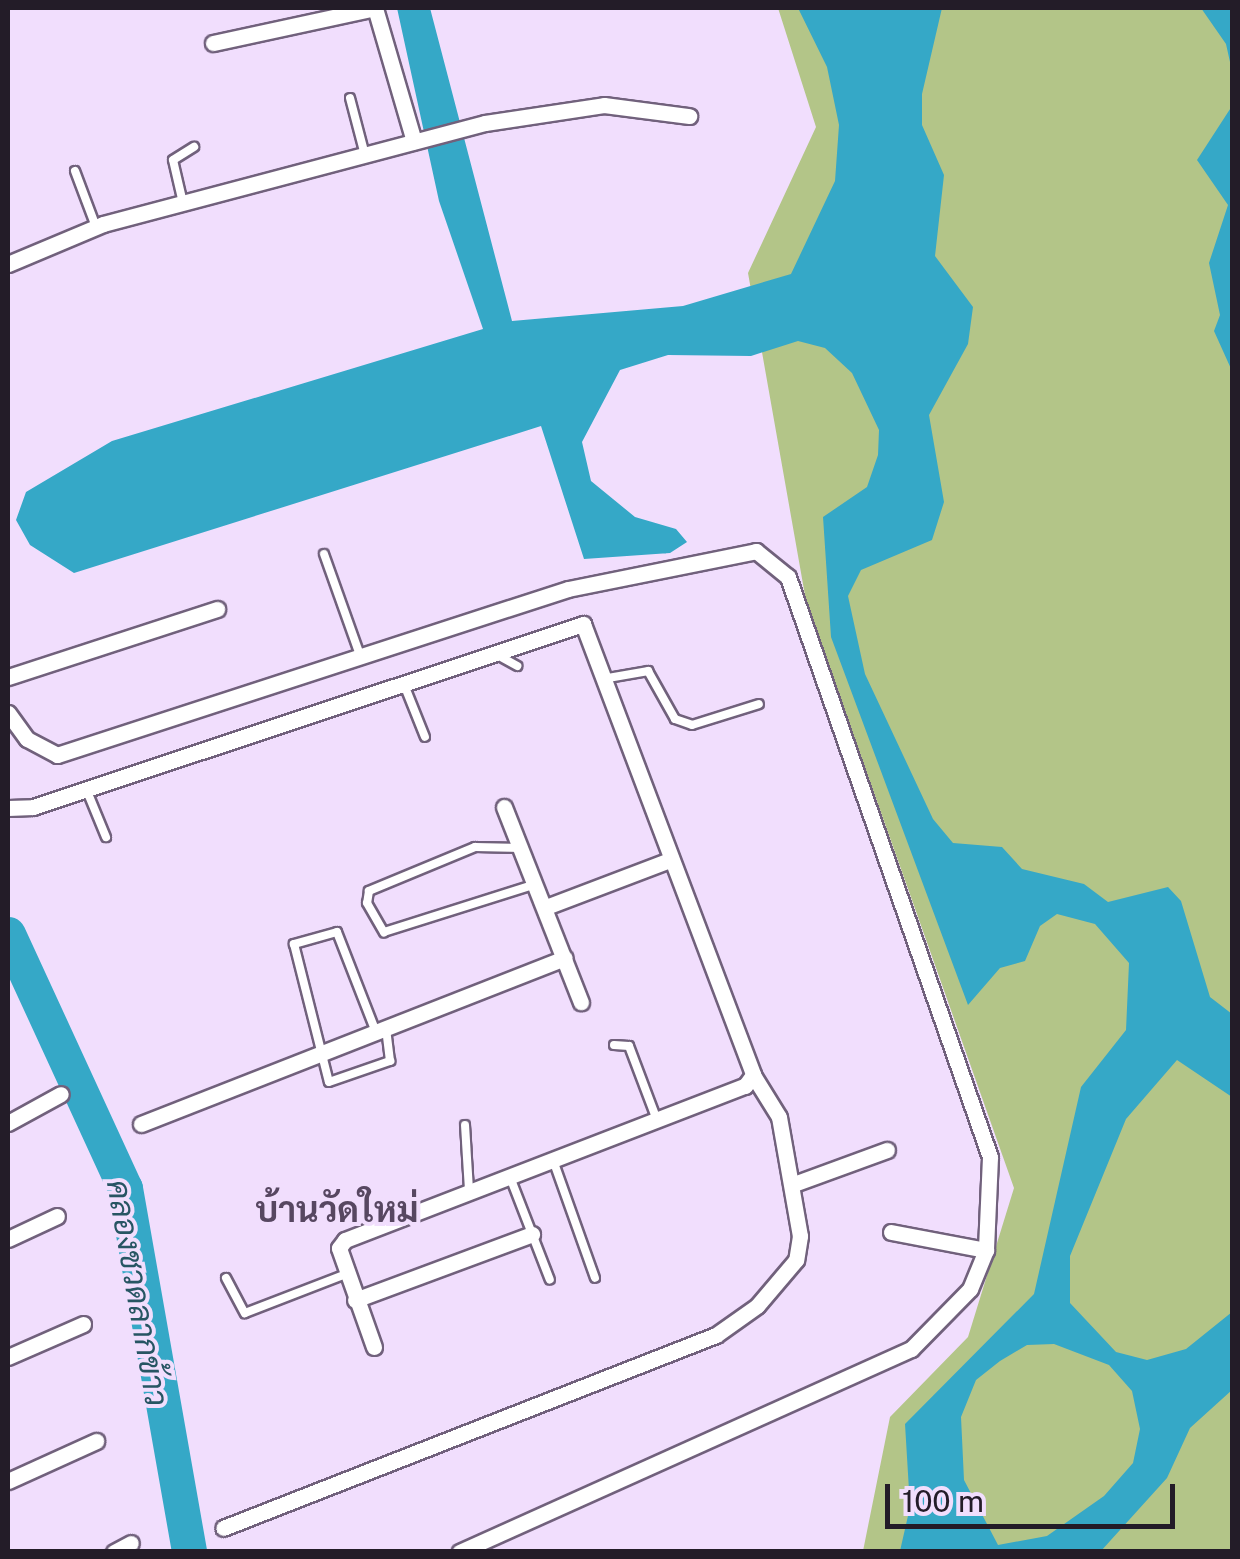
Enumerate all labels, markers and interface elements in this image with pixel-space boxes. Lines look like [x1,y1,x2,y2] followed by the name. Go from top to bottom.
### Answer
[98,1177,176,1409] water label: คลองชวดลากข้าว
[255,1189,419,1231] district label: บ้านวัดใหม่
[890,1464,1180,1526] scale bar
[902,1483,984,1519] text: 100 m

